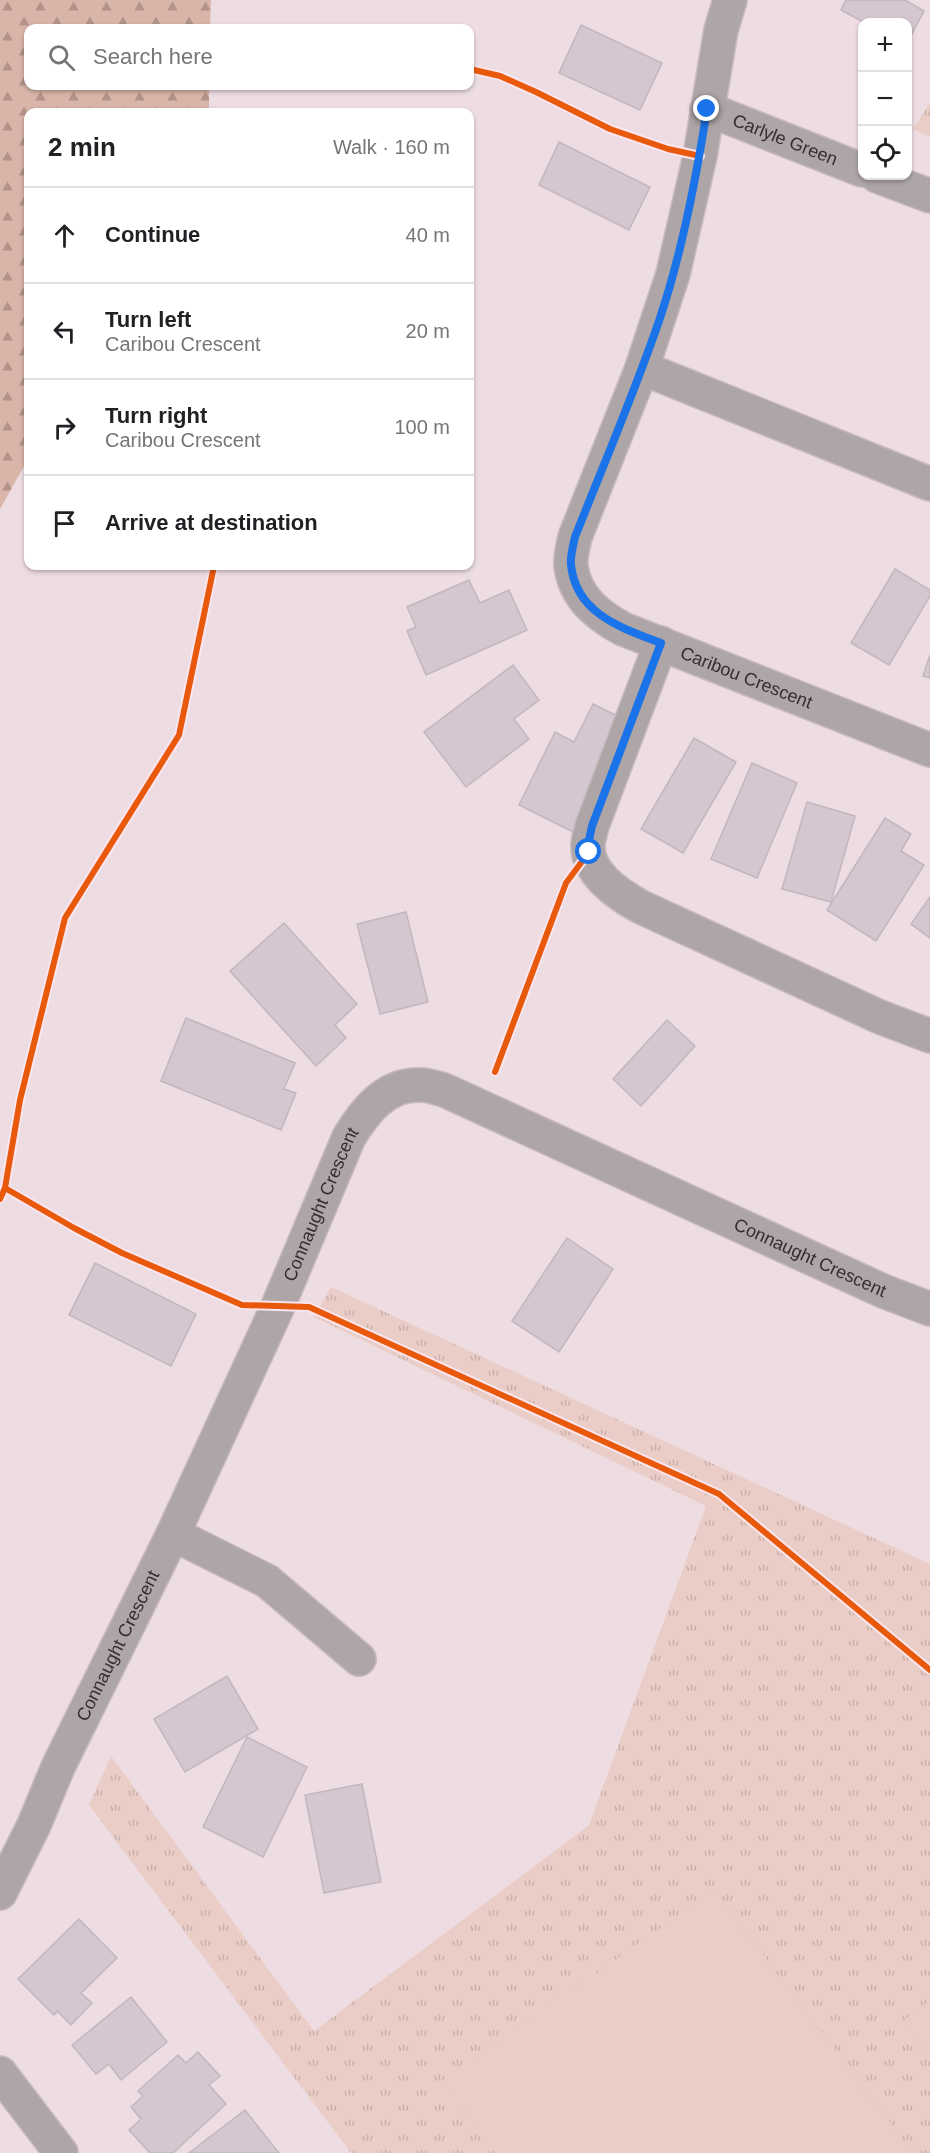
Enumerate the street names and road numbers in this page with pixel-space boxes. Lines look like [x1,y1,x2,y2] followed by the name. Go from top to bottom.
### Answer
[730,110,841,169] street label: Carlyle Green
[677,643,815,713] street label: Caribou Crescent
[280,1124,363,1284] street label: Connaught Crescent
[731,1214,889,1301] street label: Connaught Crescent
[72,1567,163,1724] street label: Connaught Crescent

